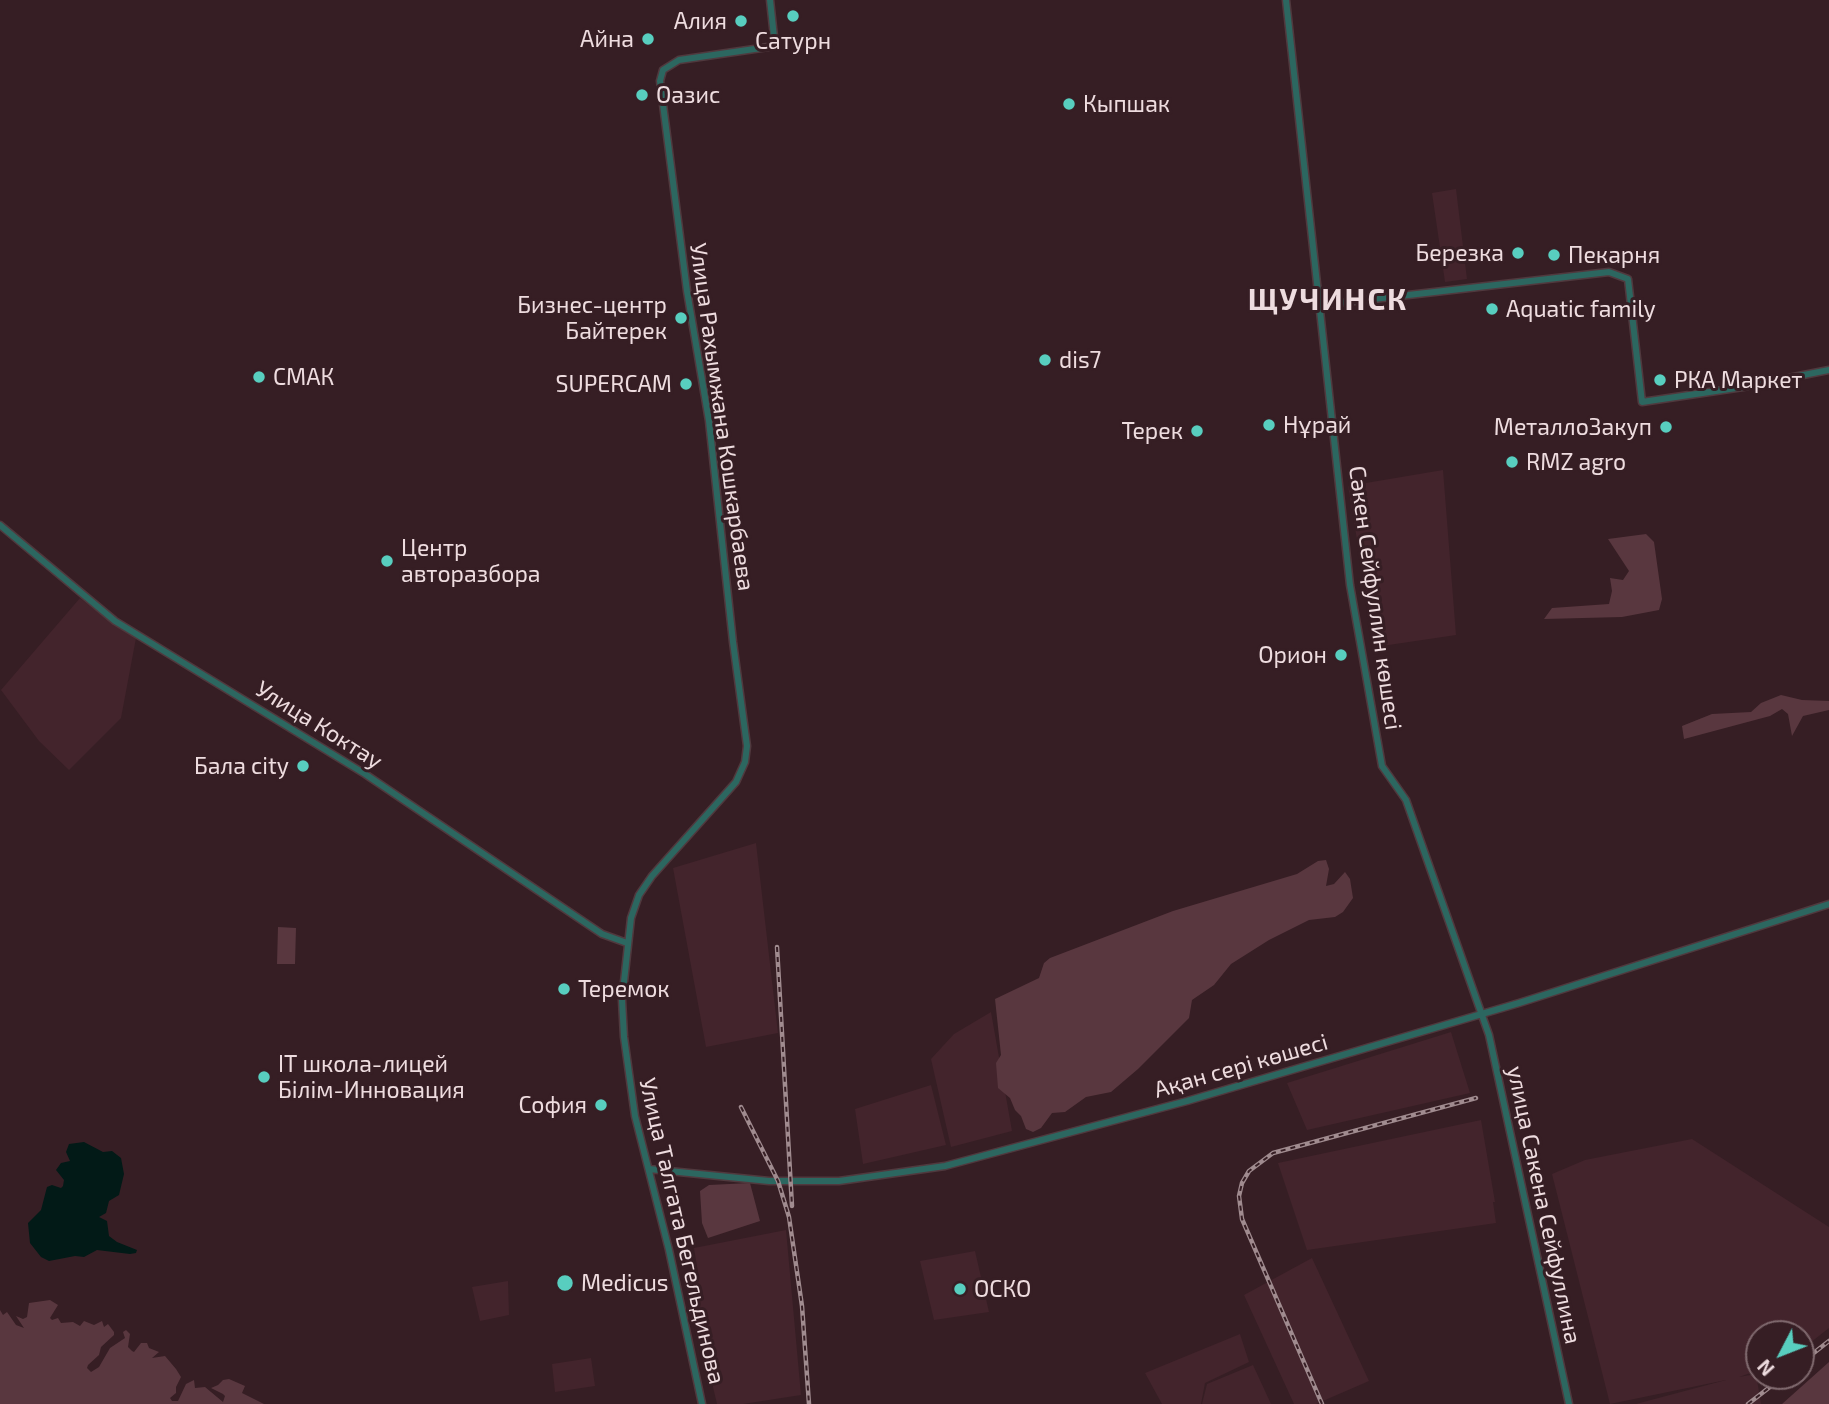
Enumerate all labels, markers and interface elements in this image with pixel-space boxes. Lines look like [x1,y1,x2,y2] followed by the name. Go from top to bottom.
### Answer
[674,7,727,35] place label: Алия
[785,8,801,24] marker: Сатурн
[733,13,749,29] marker: Алия
[580,25,634,53] place label: Айна
[755,27,831,55] place label: Сатурн
[640,31,656,47] marker: Айна
[656,81,720,109] place label: Оазис
[634,87,650,103] marker: Оазис
[1083,90,1170,118] place label: Кыпшак
[1061,96,1077,112] marker: Кыпшак
[1416,239,1504,267] place label: Березка
[684,241,760,593] street label: Улица Рахымжана Кошкарбаева
[1568,241,1660,269] place label: Пекарня
[1510,245,1526,261] marker: Березка
[1546,247,1562,263] marker: Пекарня
[1249,282,1407,318] district label: ЩУЧИНСК
[517,291,667,345] place label: Бизнес-центр Байтерек
[1506,295,1656,323] place label: Aquatic family
[1484,301,1500,317] marker: Aquatic family
[673,310,689,326] marker: Бизнес-центр Байтерек
[1059,346,1101,374] place label: dis7
[1037,352,1053,368] marker: dis7
[273,363,334,391] place label: СМАК
[1674,366,1803,394] place label: РКА Маркет
[251,369,267,385] marker: СМАК
[556,370,672,398] place label: SUPERCAM
[1652,372,1668,388] marker: РКА Маркет
[678,376,694,392] marker: SUPERCAM
[1283,411,1351,439] place label: Нұрай
[1494,413,1652,441] place label: МеталлоЗакуп
[1122,417,1183,445] place label: Терек
[1261,417,1277,433] marker: Нұрай
[1658,419,1674,435] marker: МеталлоЗакуп
[1189,423,1205,439] marker: Терек
[1526,448,1626,476] place label: RMZ agro
[1504,454,1520,470] marker: RMZ agro
[1343,464,1407,732] street label: Сәкен Сейфуллин көшесі
[401,534,541,588] place label: Центр авторазбора
[379,553,395,569] marker: Центр авторазбора
[1258,641,1327,669] place label: Орион
[1333,647,1349,663] marker: Орион
[250,675,388,775] street label: Улица Коктау
[194,752,289,780] place label: Бала city
[295,758,311,774] marker: Бала city
[578,975,670,1003] place label: Теремок
[556,981,572,997] marker: Теремок
[1151,1028,1331,1104] street label: Ақан сері көшесі
[278,1050,465,1104] place label: IT школа-лицей Білім-Инновация
[1501,1064,1587,1346] street label: улица Сакена Сейфуллина
[256,1069,272,1085] marker: IT школа-лицей Білім-Инновация
[633,1075,731,1387] street label: Улица Талгата Бегельдинова
[518,1091,587,1119] place label: София
[593,1097,609,1113] marker: София
[581,1269,668,1297] place label: Medicus
[555,1273,575,1293] marker: Medicus
[974,1275,1031,1303] place label: ОСКО
[952,1281,968,1297] marker: ОСКО
[1745,1320,1815,1390] north arrow
[1752,1355,1779,1381] text: N

